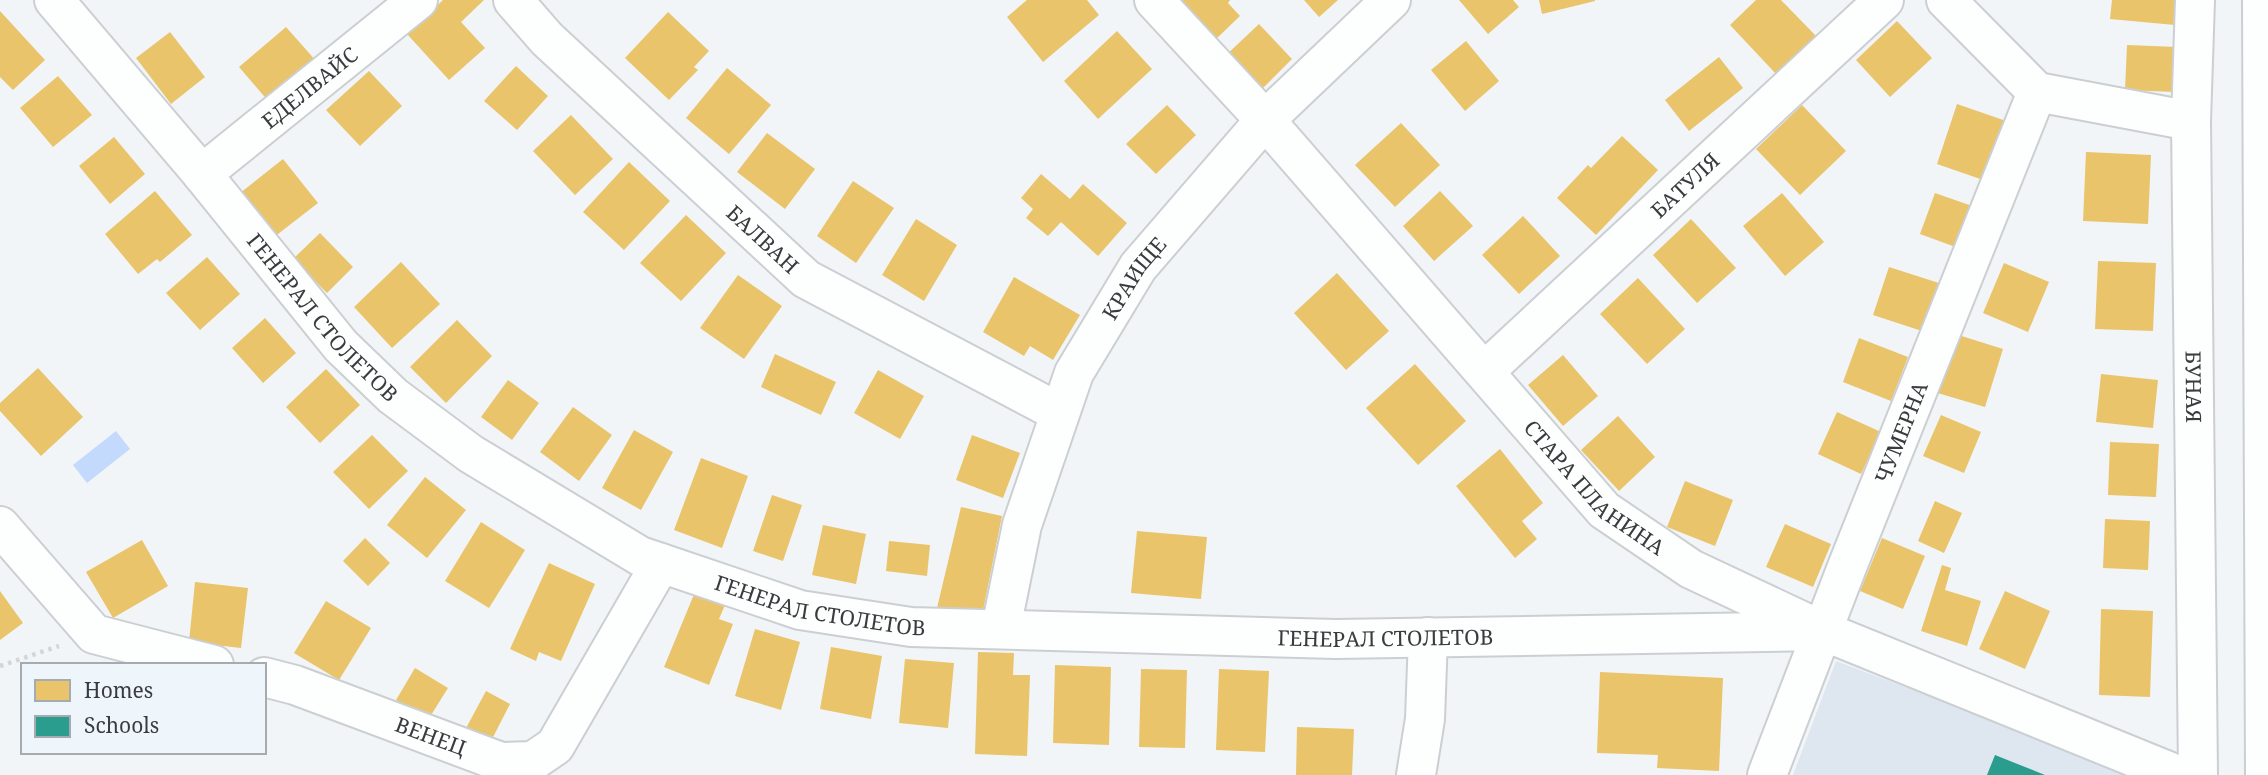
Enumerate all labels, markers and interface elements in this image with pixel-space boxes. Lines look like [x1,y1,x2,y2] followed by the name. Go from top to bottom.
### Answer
[256,40,363,135] street label: ЕДЕЛВАЙС
[1645,146,1725,224] street label: БАТУЛЯ
[721,199,805,279] street label: БАЛВАН
[241,227,404,408] street label: ГЕНЕРАЛ СТОЛЕТОВ
[1095,231,1172,325] street label: КРАИЩЕ
[2179,351,2208,423] street label: БУНАЯ
[1868,377,1934,487] street label: ЧУМЕРНА
[1518,414,1671,561] street label: СТАРА ПЛАНИНА
[711,568,926,641] street label: ГЕНЕРАЛ СТОЛЕТОВ
[1277,622,1494,653] street label: ГЕНЕРАЛ СТОЛЕТОВ
[21,663,266,754] legend
[84,676,153,704] text: Homes
[392,710,470,762] street label: ВЕНЕЦ
[84,711,159,739] text: Schools

